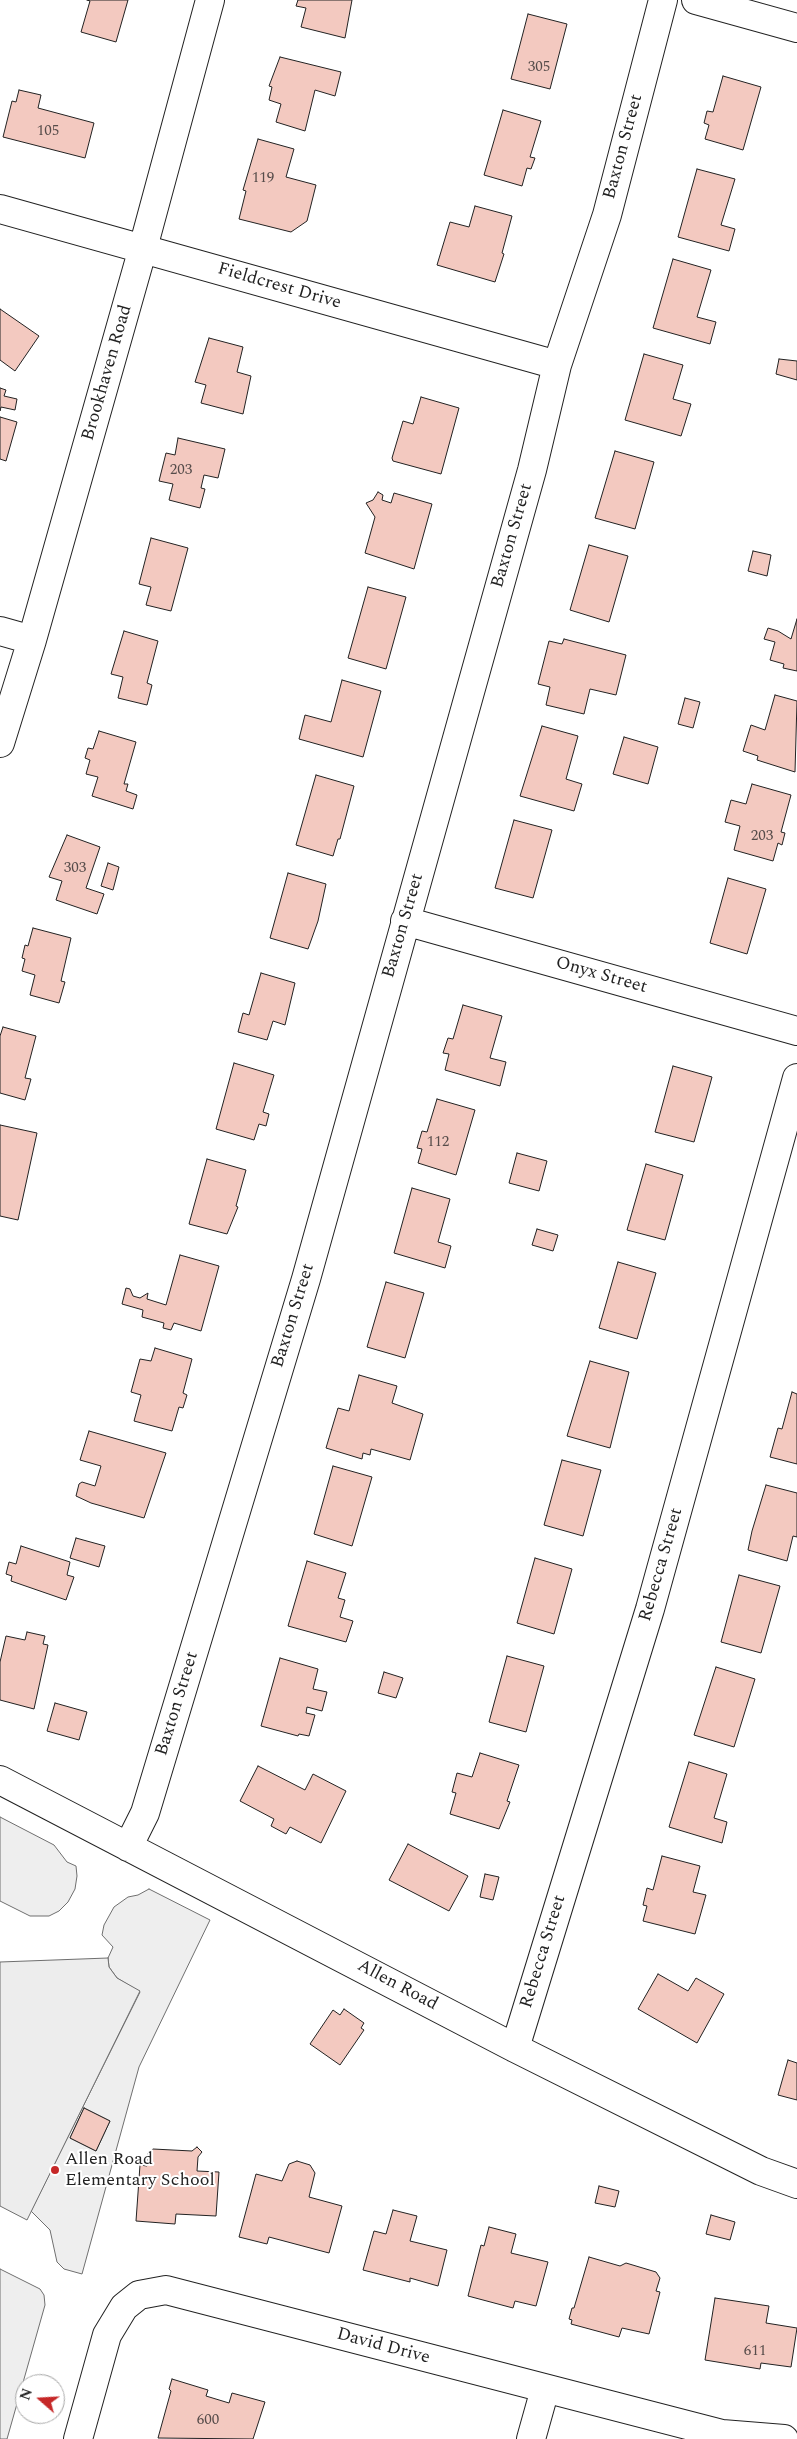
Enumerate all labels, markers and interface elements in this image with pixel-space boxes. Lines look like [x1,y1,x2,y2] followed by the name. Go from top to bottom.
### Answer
[528,59,550,77] house number: 305
[600,92,648,202] street label: Baxton Street
[37,123,59,141] house number: 105
[252,170,274,188] house number: 119
[215,259,343,315] street label: Fieldcrest Drive
[78,303,138,443] street label: Brookhaven Road
[170,462,192,480] house number: 203
[488,481,538,591] street label: Baxton Street
[751,828,773,846] house number: 203
[64,860,86,878] house number: 303
[379,871,429,981] street label: Baxton Street
[553,953,649,999] street label: Onyx Street
[427,1134,449,1152] house number: 112
[268,1261,320,1371] street label: Baxton Street
[635,1506,689,1624] street label: Rebecca Street
[152,1649,204,1759] street label: Baxton Street
[517,1893,571,2011] street label: Rebecca Street
[353,1956,441,2016] street label: Allen Road
[65,2149,215,2192] place label: Allen Road Elementary School
[49,2164,61,2176] marker: Allen Road Elementary School
[334,2324,432,2370] street label: David Drive
[744,2343,766,2361] house number: 611
[15,2374,65,2424] north arrow
[15,2385,38,2403] text: N
[197,2412,219,2430] house number: 600

